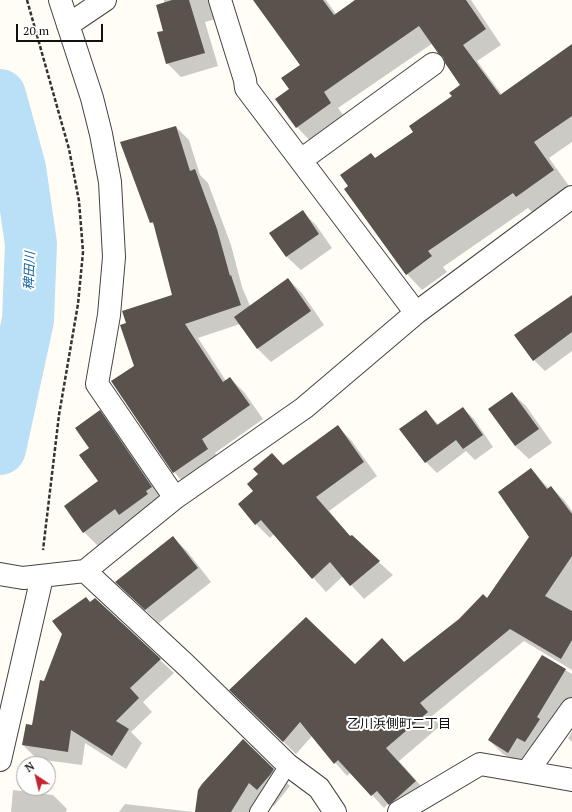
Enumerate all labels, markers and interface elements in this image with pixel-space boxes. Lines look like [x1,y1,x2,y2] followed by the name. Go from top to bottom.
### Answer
[18,16,105,42] scale bar
[23,23,49,38] text: 20 m
[22,251,38,291] water label: 稗田川
[347,716,451,732] district label: 乙川浜側町二丁目
[16,756,56,796] north arrow
[22,759,37,775] text: N

